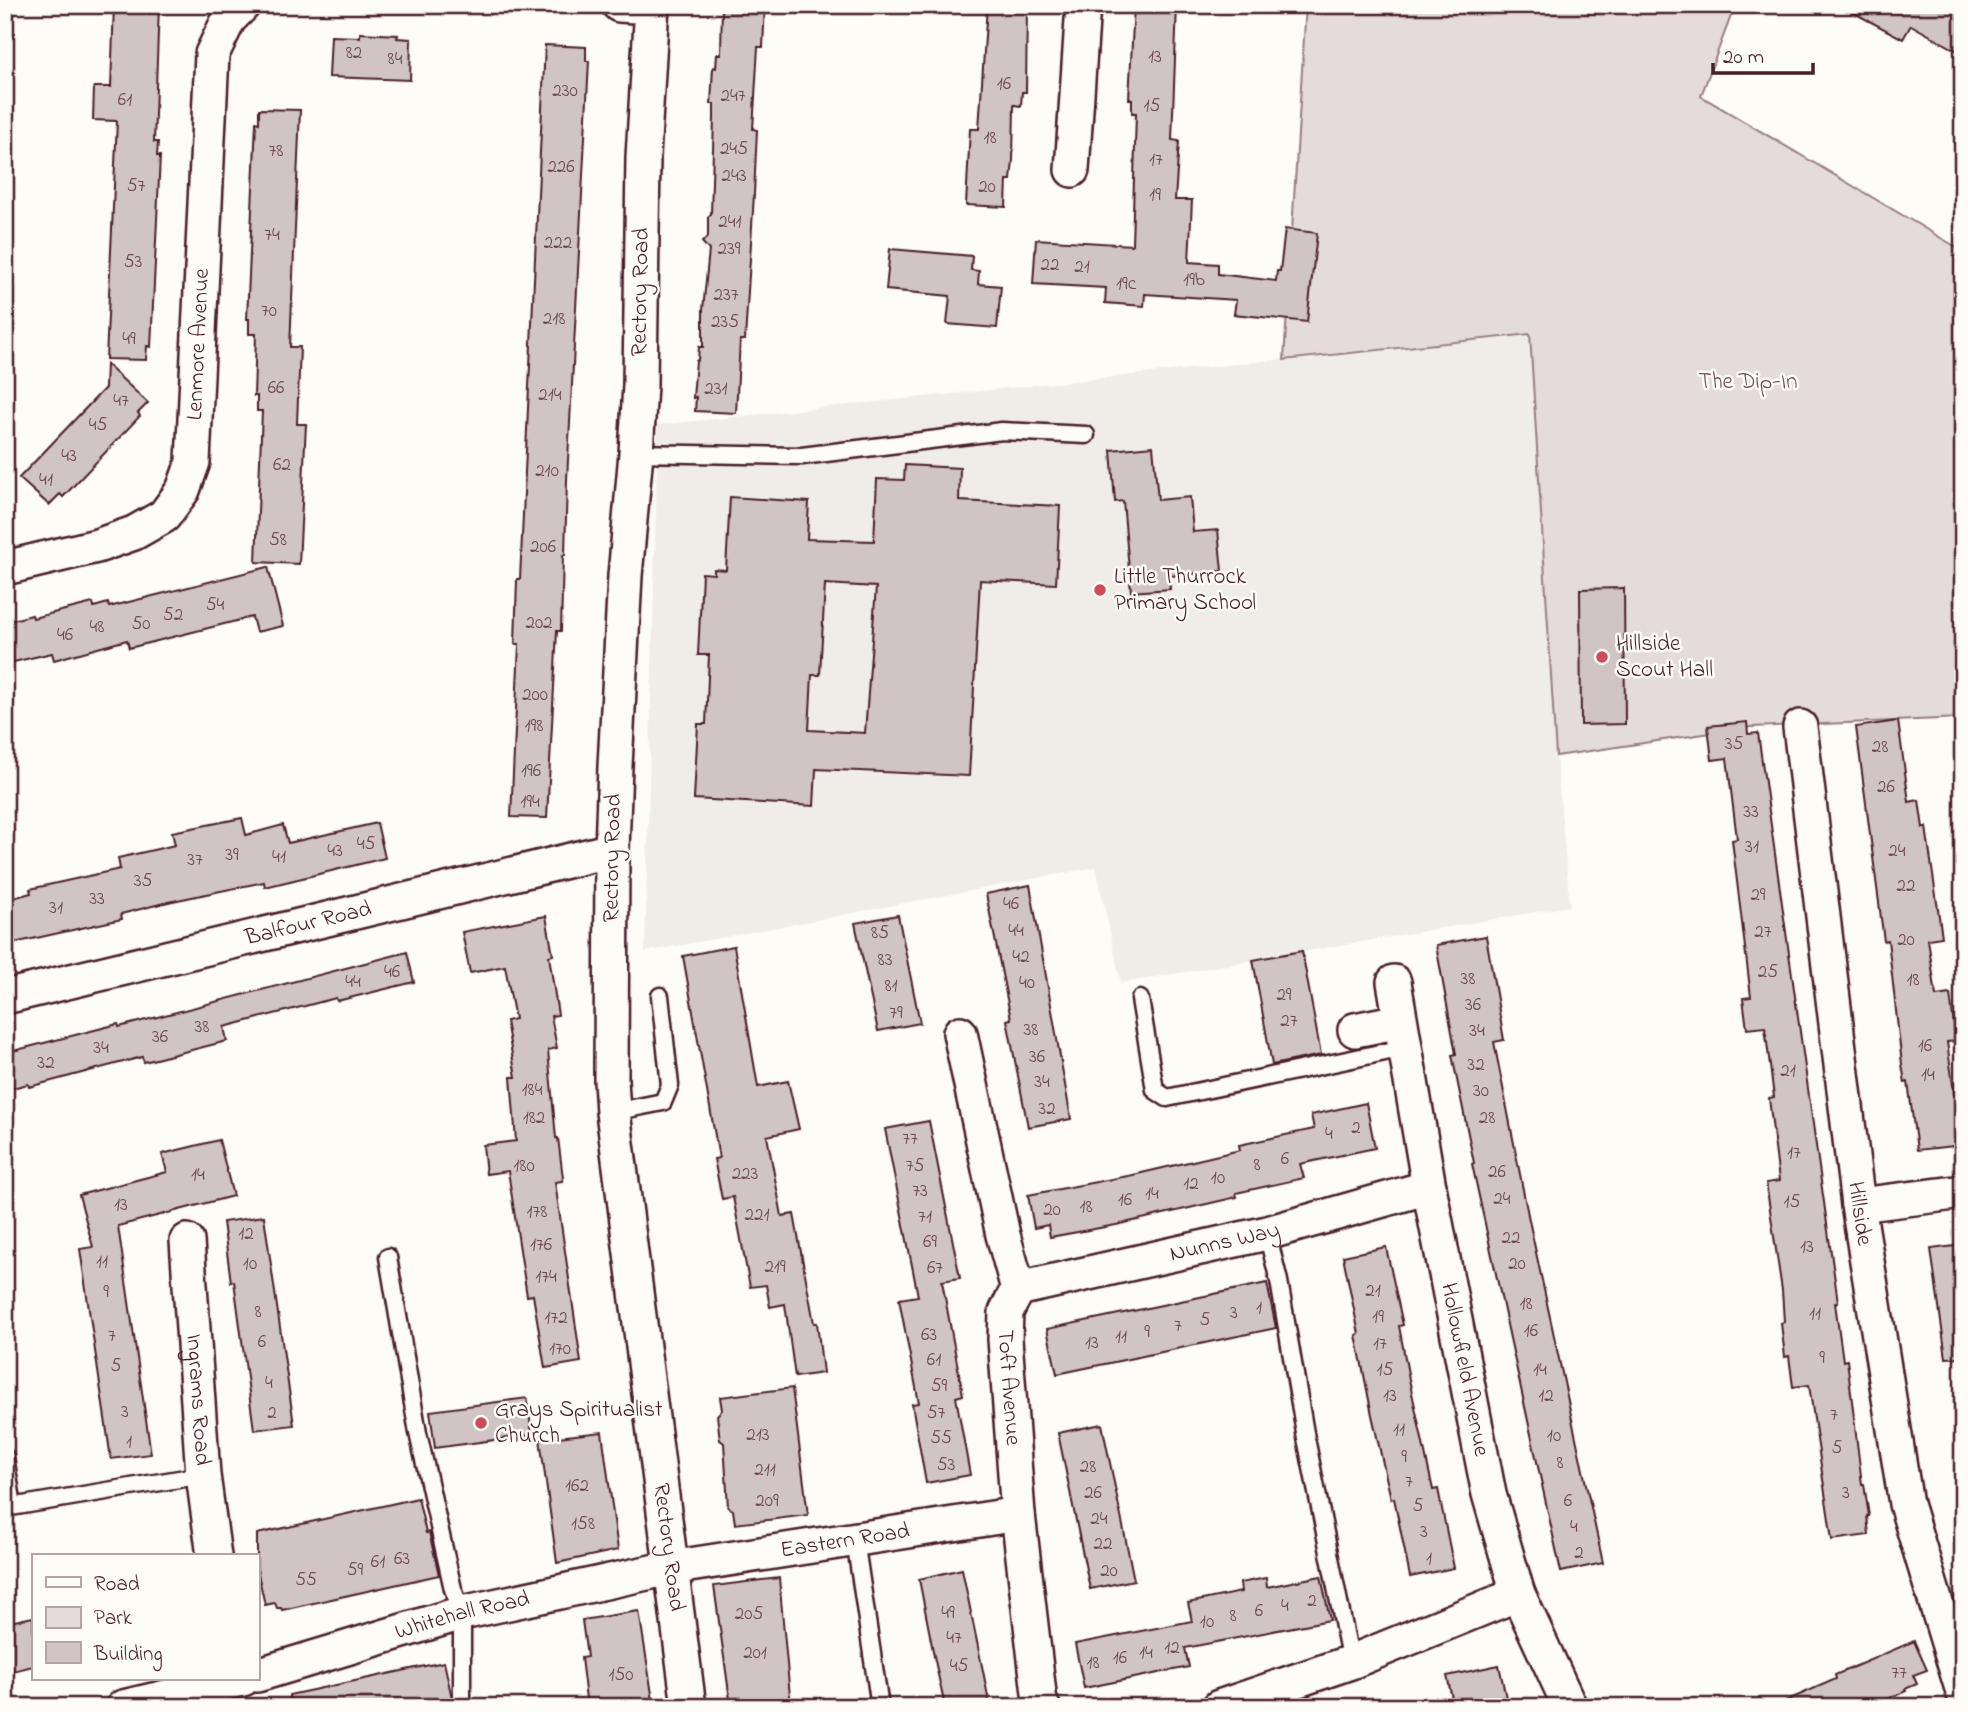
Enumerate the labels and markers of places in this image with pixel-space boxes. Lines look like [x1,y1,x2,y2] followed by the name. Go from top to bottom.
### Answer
[1114,561,1256,622] place label: Little Thurrock Primary School
[1092,582,1108,598] marker: Little Thurrock Primary School
[1616,628,1713,687] place label: Hillside Scout Hall
[1594,649,1610,665] marker: Hillside Scout Hall
[495,1394,663,1453] place label: Grays Spiritualist Church
[473,1415,489,1431] marker: Grays Spiritualist Church

